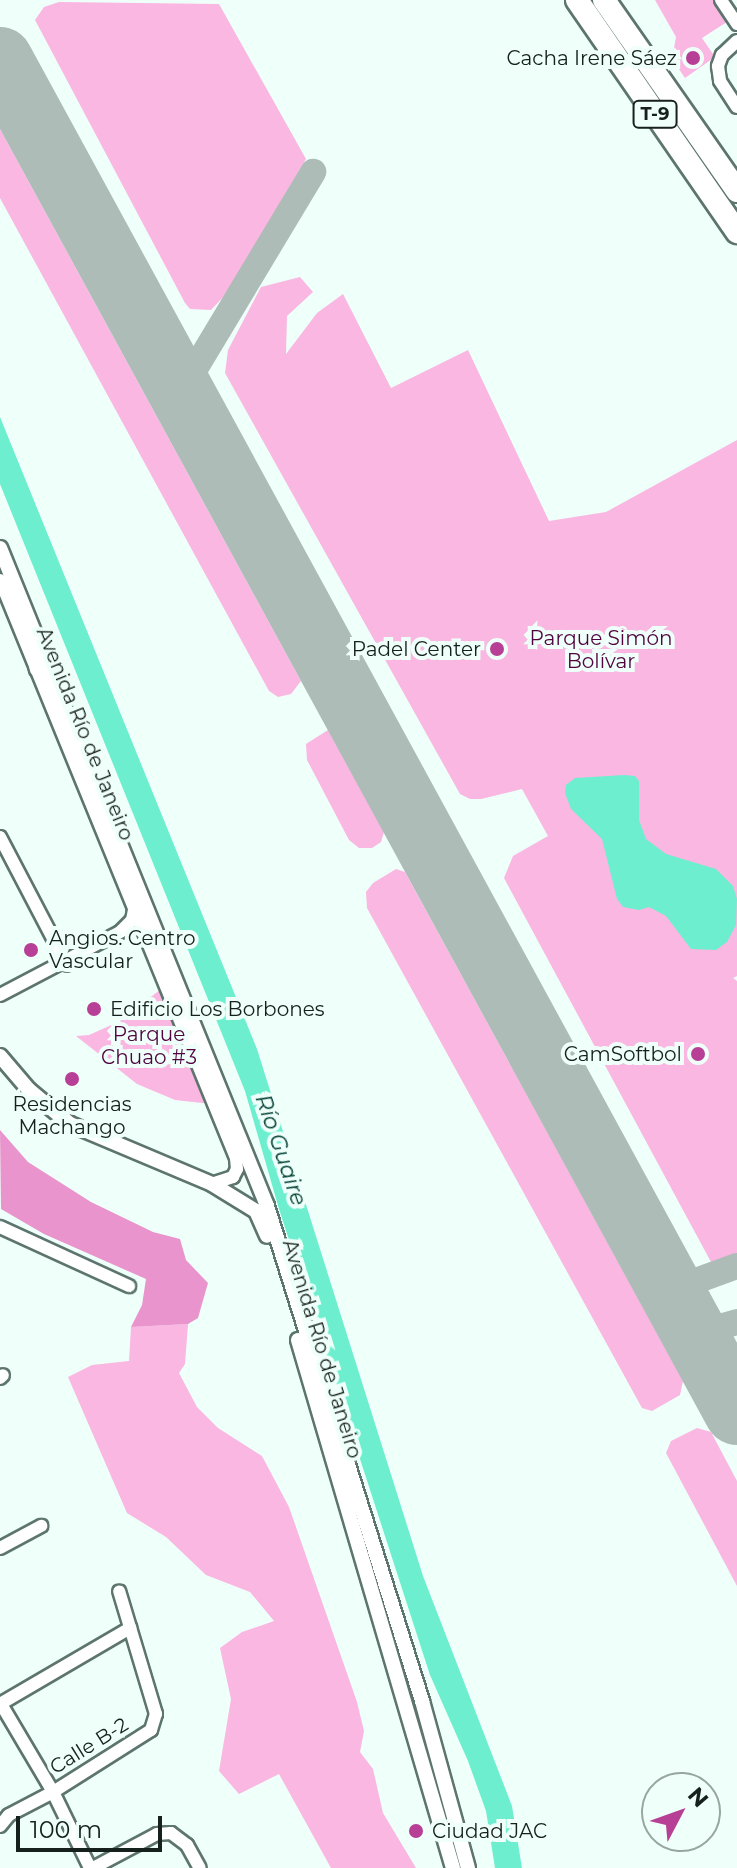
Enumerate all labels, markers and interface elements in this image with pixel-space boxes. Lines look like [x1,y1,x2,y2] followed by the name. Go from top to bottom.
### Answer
[506,46,677,70] place label: Cacha Irene Sáez
[684,49,702,67] marker: Cacha Irene Sáez
[631,100,679,128] road number: T-9
[31,624,139,844] street label: Avenida Río de Janeiro
[530,627,672,674] park label: Parque Simón Bolívar
[352,637,481,661] place label: Padel Center
[488,640,506,658] marker: Padel Center
[49,926,195,973] place label: Angios. Centro Vascular
[20,939,42,961] marker: Angios. Centro Vascular
[110,997,325,1021] place label: Edificio Los Borbones
[85,1000,103,1018] marker: Edificio Los Borbones
[101,1023,197,1070] park label: Parque Chuao #3
[564,1042,682,1066] place label: CamSoftbol
[689,1045,707,1063] marker: CamSoftbol
[63,1070,81,1088] marker: Residencias Machango
[250,1091,312,1209] water label: Río Guaire
[13,1092,131,1139] place label: Residencias Machango
[277,1237,367,1461] street label: Avenida Río de Janeiro
[45,1713,133,1779] street label: Calle B-2
[641,1772,721,1852] north arrow
[682,1782,714,1813] text: N
[20,1800,166,1850] scale bar
[30,1815,102,1844] text: 100 m
[432,1819,547,1843] place label: Ciudad JAC
[407,1822,425,1840] marker: Ciudad JAC

